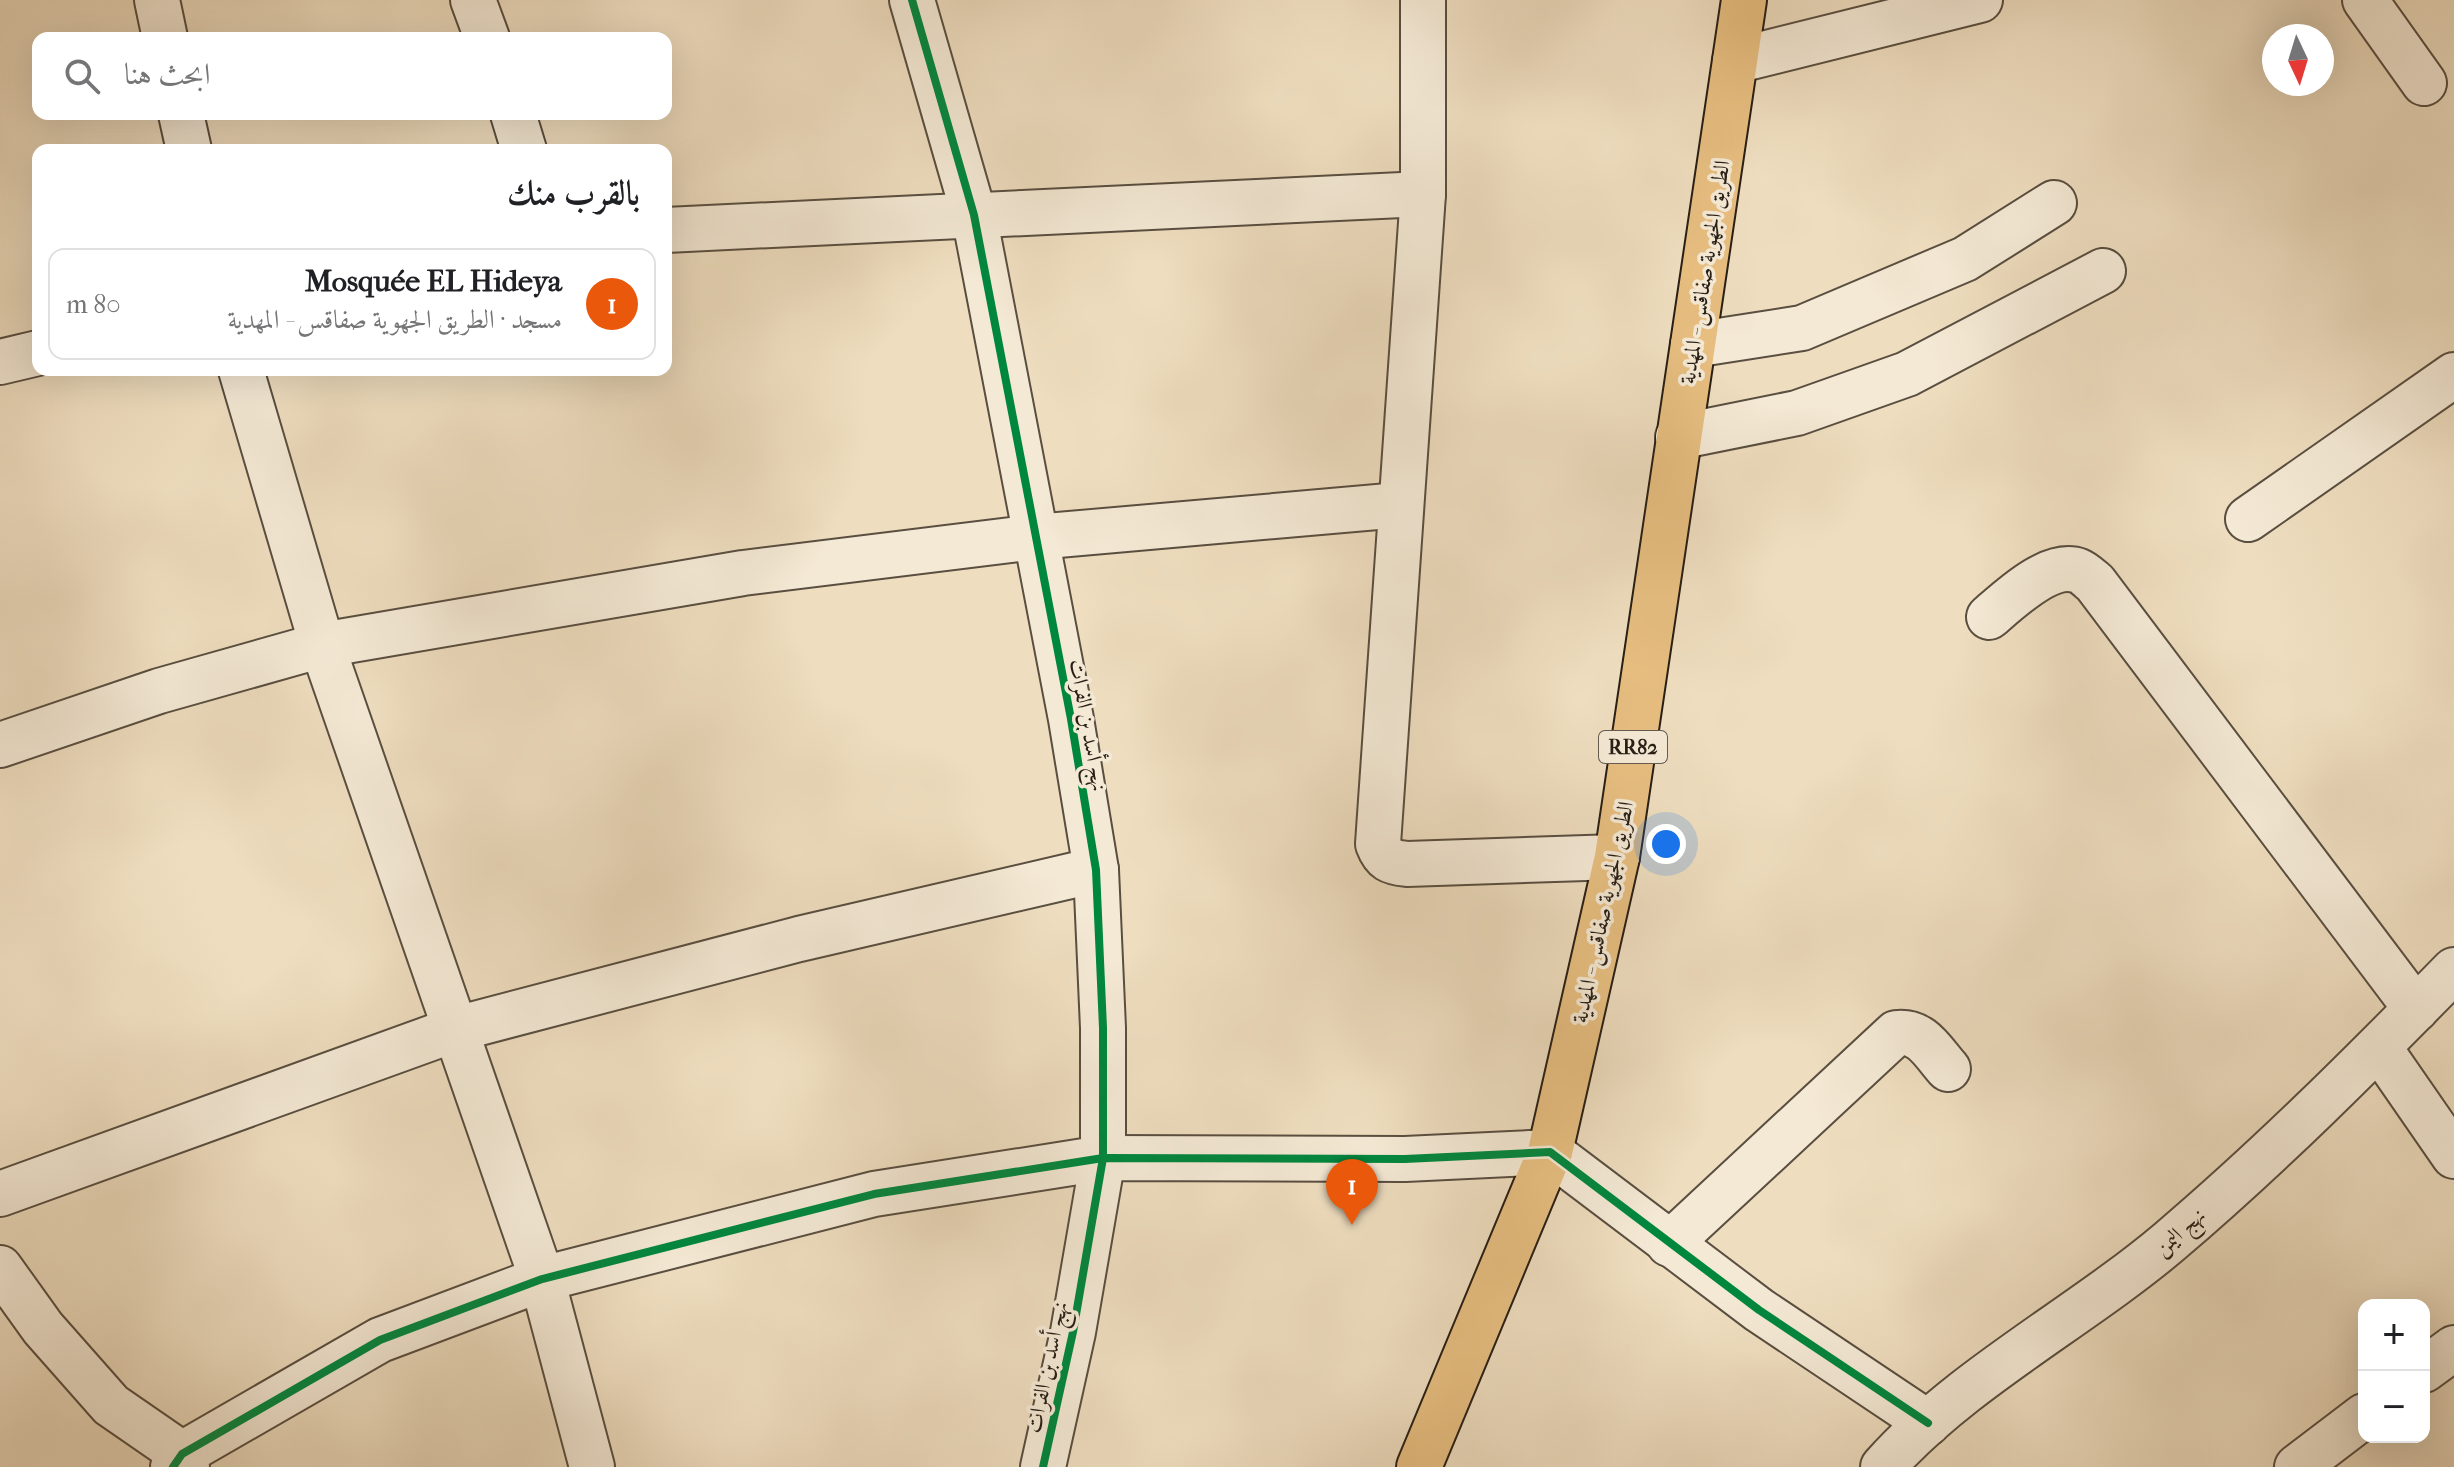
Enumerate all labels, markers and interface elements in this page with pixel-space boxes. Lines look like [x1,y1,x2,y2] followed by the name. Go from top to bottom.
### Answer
[2262,24,2334,96] north arrow
[32,32,672,120] search box
[60,54,104,98] icon: search
[124,57,210,92] text: ابحث هنا
[1674,158,1737,386] street label: الطريق الجهوية صفاقس - المهدية
[507,173,640,213] text: بالقرب منك
[305,264,562,299] text: Mosquée EL Hideya
[66,289,121,320] text: 80 m
[607,289,617,320] text: 1
[227,304,562,335] text: مسجد · الطريق الجهوية صفاقس - المهدية
[1058,656,1115,794] street label: نهج أسد بن الفرات
[1599,731,1667,763] road number: RR82
[1567,799,1641,1026] street label: الطريق الجهوية صفاقس - المهدية
[1646,824,1686,864] your location
[1326,1159,1378,1225] pin: 1
[2149,1202,2215,1266] street label: نهج اليمن
[1017,1298,1079,1437] street label: نهج أسد بن الفرات
[2358,1299,2430,1443] map controls
[2358,1299,2430,1371] button: +
[2358,1371,2430,1443] button: −

